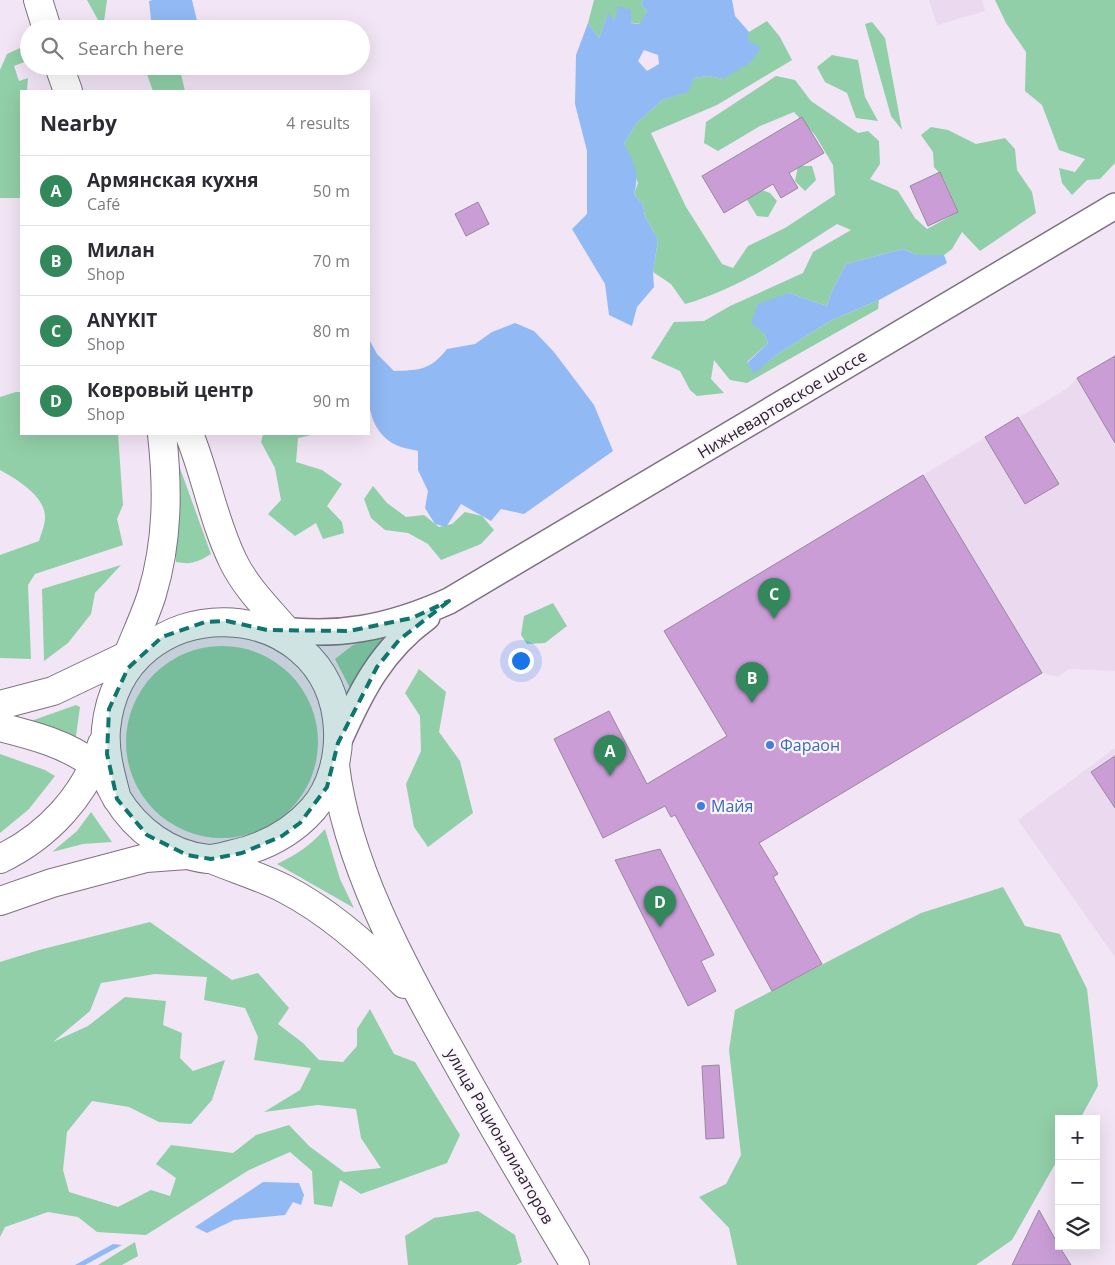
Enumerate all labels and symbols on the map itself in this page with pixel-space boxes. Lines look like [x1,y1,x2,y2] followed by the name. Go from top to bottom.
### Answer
[693,345,871,463] street label: Нижневартовское шоссе
[758,578,790,619] pin: C
[508,648,534,674] your location
[736,662,768,703] pin: B
[780,734,840,756] place label: Фараон
[594,735,626,776] pin: A
[764,739,776,751] marker: Фараон
[711,795,753,817] place label: Майя
[695,800,707,812] marker: Майя
[644,886,676,927] pin: D
[441,1044,559,1228] street label: улица Рационализаторов

